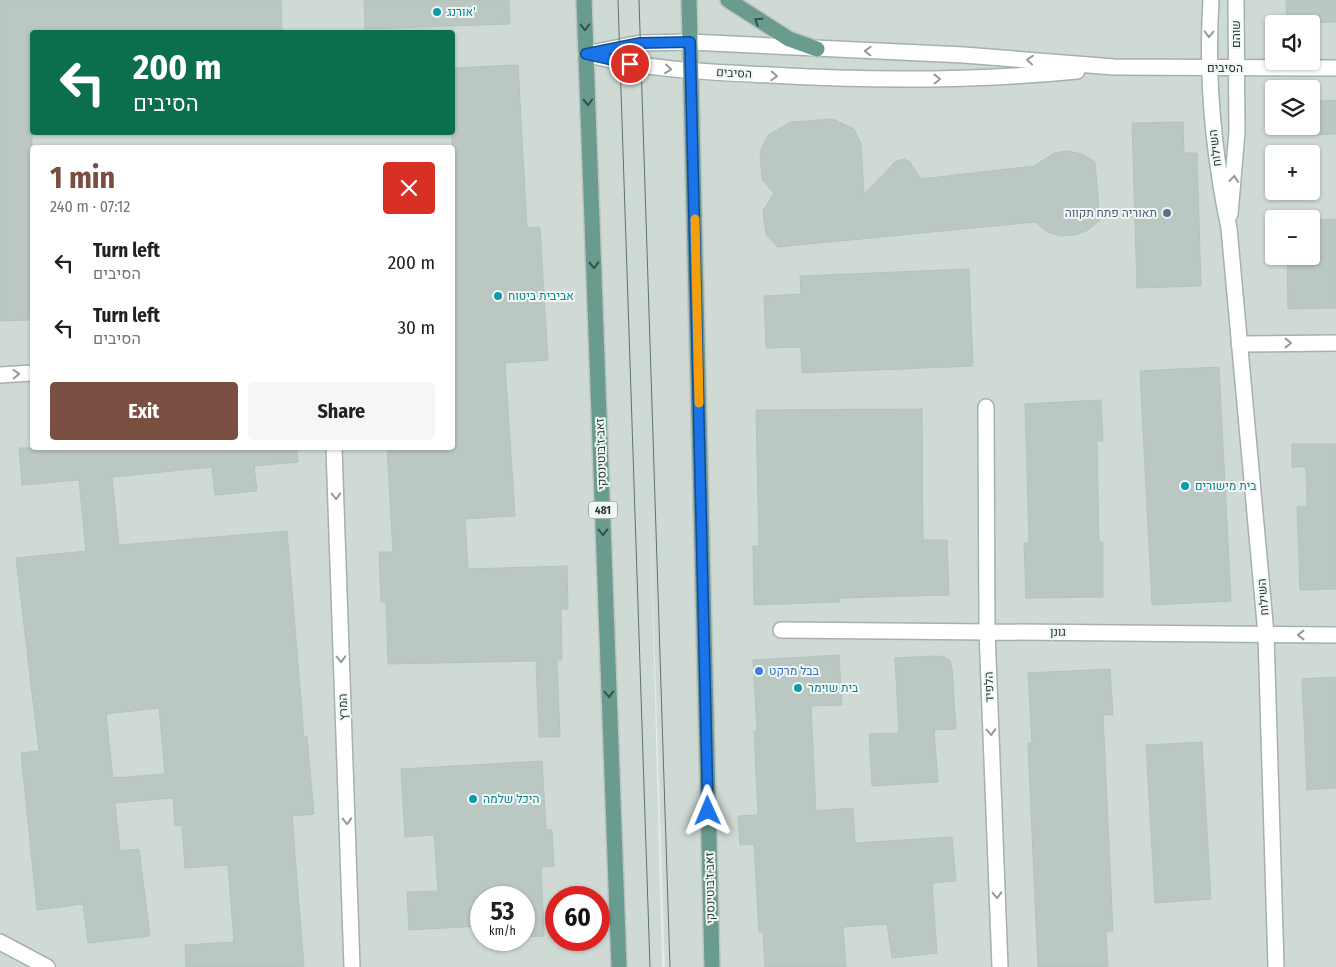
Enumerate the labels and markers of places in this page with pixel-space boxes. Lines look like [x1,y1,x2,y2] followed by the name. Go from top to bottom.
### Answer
[447,5,476,19] place label: אורנג'
[431,6,443,18] marker: אורנג'
[609,43,651,85] pin
[1065,206,1157,220] place label: תאוריה פתח תקווה
[1161,207,1173,219] marker: תאוריה פתח תקווה
[508,289,574,303] place label: אביבית ביטוח
[492,290,504,302] marker: אביבית ביטוח
[1195,479,1257,493] place label: בית מישורים
[1179,480,1191,492] marker: בית מישורים
[769,664,820,678] place label: בבל מרקט
[753,665,765,677] marker: בבל מרקט
[808,681,859,695] place label: בית שוימר
[792,682,804,694] marker: בית שוימר
[483,792,539,806] place label: היכל שלמה
[467,793,479,805] marker: היכל שלמה

